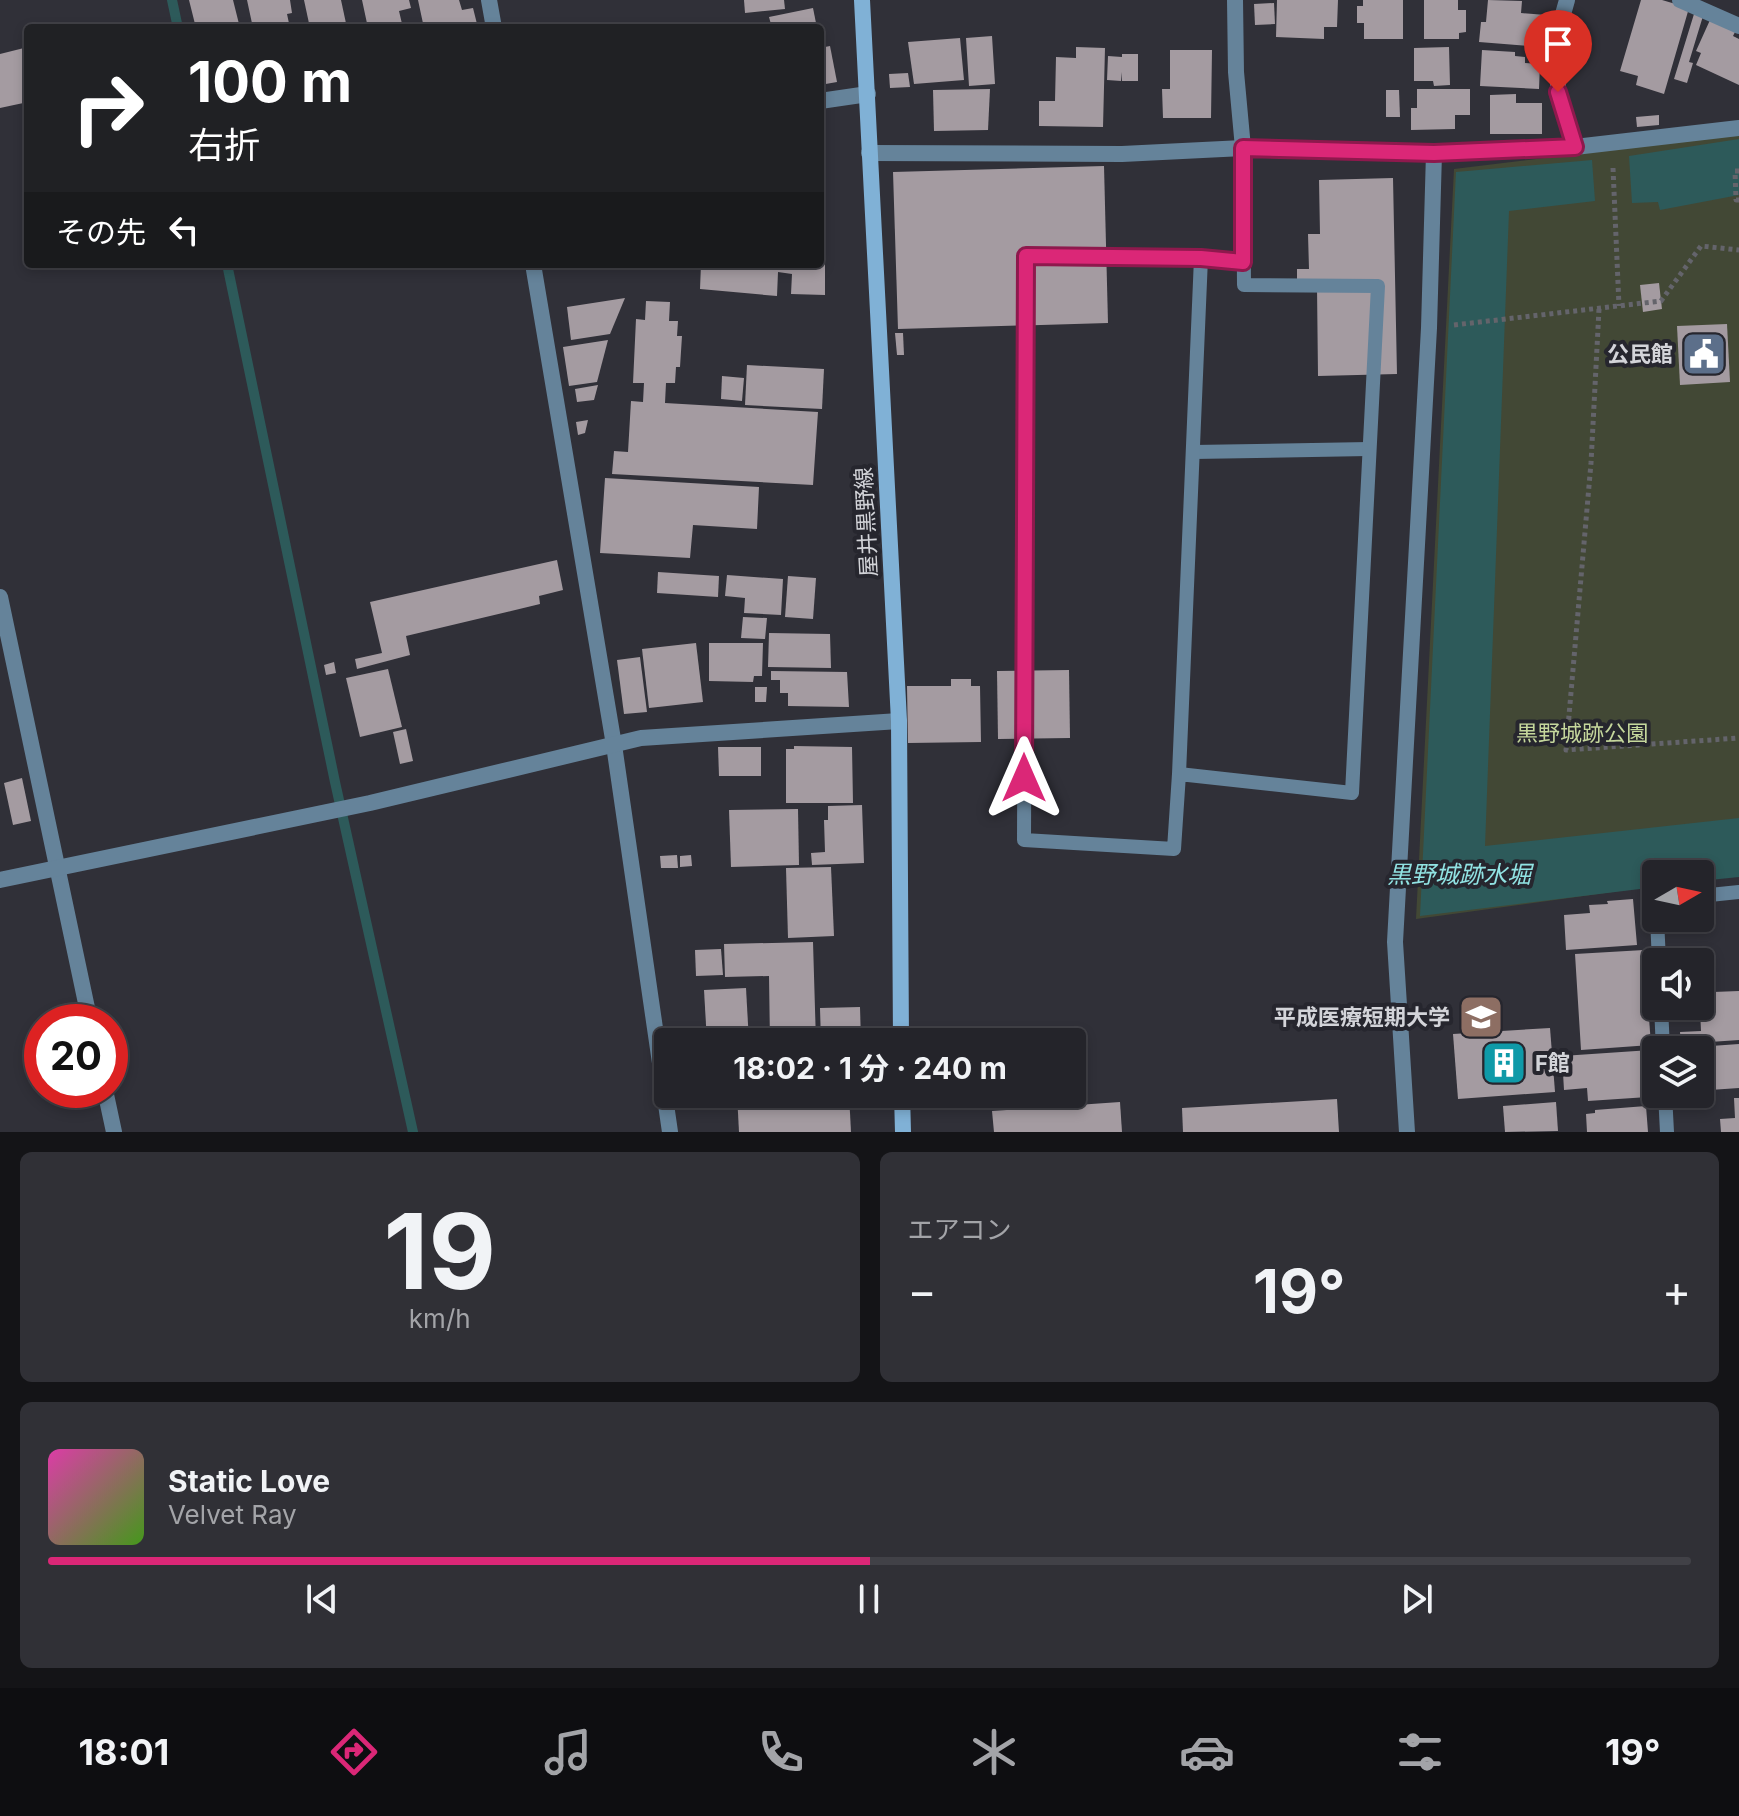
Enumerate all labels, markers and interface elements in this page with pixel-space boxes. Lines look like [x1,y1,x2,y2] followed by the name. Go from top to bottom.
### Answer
[1524,10,1592,92] pin
[1536,22,1580,66] icon: arrive
[188,48,352,116] text: 100 m
[56,56,160,160] icon: right
[188,123,260,167] text: 右折
[162,208,206,252] icon: left
[56,214,146,250] text: その先
[1680,330,1728,378] public building icon: 公民館
[1607,341,1673,367] place label: 公民館
[850,466,882,578] street label: 屋井黒野線
[1516,720,1648,746] park label: 黒野城跡公園
[982,736,1066,820] position arrow
[1387,860,1535,889] water label: 黒野城跡水堀
[1642,860,1714,932] north arrow
[1642,860,1714,1108] map controls
[1642,948,1714,1020] button: sound
[1457,993,1505,1041] school or university icon: 平成医療短期大学
[24,1004,128,1108] speed limit sign: 20
[1274,1004,1450,1030] place label: 平成医療短期大学
[1642,1036,1714,1108] button: layers
[1480,1039,1528,1087] building icon: F館
[733,1050,1007,1086] text: 18:02 · 1 分 · 240 m
[1535,1050,1570,1076] place label: F館
[384,1188,496,1314] text: 19
[908,1214,1012,1245] text: エアコン
[1253,1255,1345,1327] text: 19°
[908,1264,937,1318] text: −
[1662,1264,1691,1318] text: +
[409,1303,471,1334] text: km/h
[168,1463,330,1499] text: Static Love
[168,1499,297,1530] text: Velvet Ray
[300,1577,344,1621] icon: previous
[847,1577,891,1621] icon: pause
[1395,1577,1439,1621] icon: next
[326,1724,382,1780] icon: directions
[540,1724,596,1780] icon: music
[753,1724,809,1780] icon: phone
[966,1724,1022,1780] icon: climate
[1179,1724,1235,1780] icon: car
[1392,1724,1448,1780] icon: filters
[79,1730,169,1774] text: 18:01
[1605,1730,1660,1774] text: 19°

